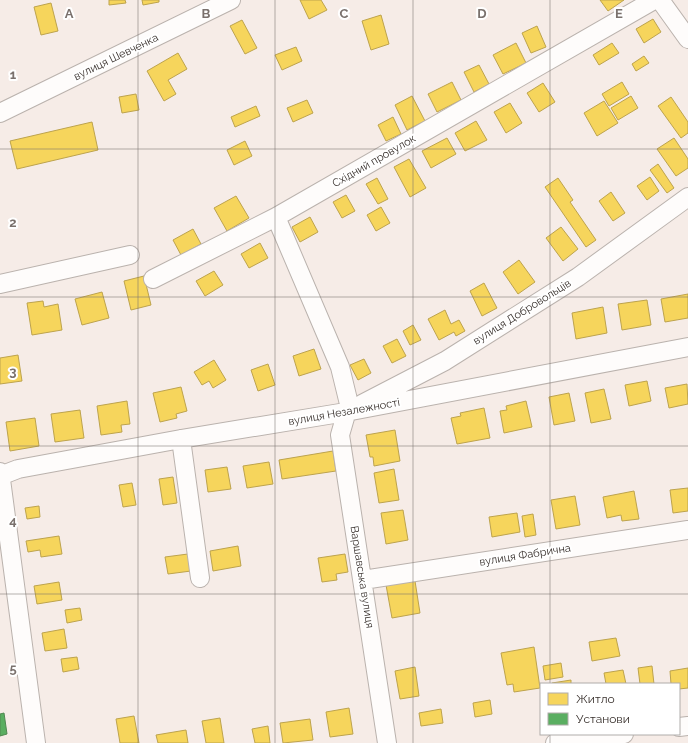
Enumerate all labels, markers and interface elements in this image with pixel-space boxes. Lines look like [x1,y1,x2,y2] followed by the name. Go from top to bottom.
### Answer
[65,6,74,21] text: A
[202,6,211,21] text: B
[340,6,349,21] text: C
[477,6,487,21] text: D
[615,6,623,21] text: E
[72,31,160,83] street label: вулиця Шевченка
[10,67,17,82] text: 1
[330,132,418,190] street label: Східний провулок
[9,215,17,230] text: 2
[471,276,573,347] street label: вулиця Добровольців
[9,364,17,379] text: 3
[287,396,401,428] street label: вулиця Незалежності
[9,513,17,528] text: 4
[347,525,377,629] street label: Варшавська вулиця
[478,541,572,569] street label: вулиця Фабрична
[9,661,17,676] text: 5
[540,683,680,735] legend
[576,692,615,706] text: Житло
[576,712,630,726] text: Установи

